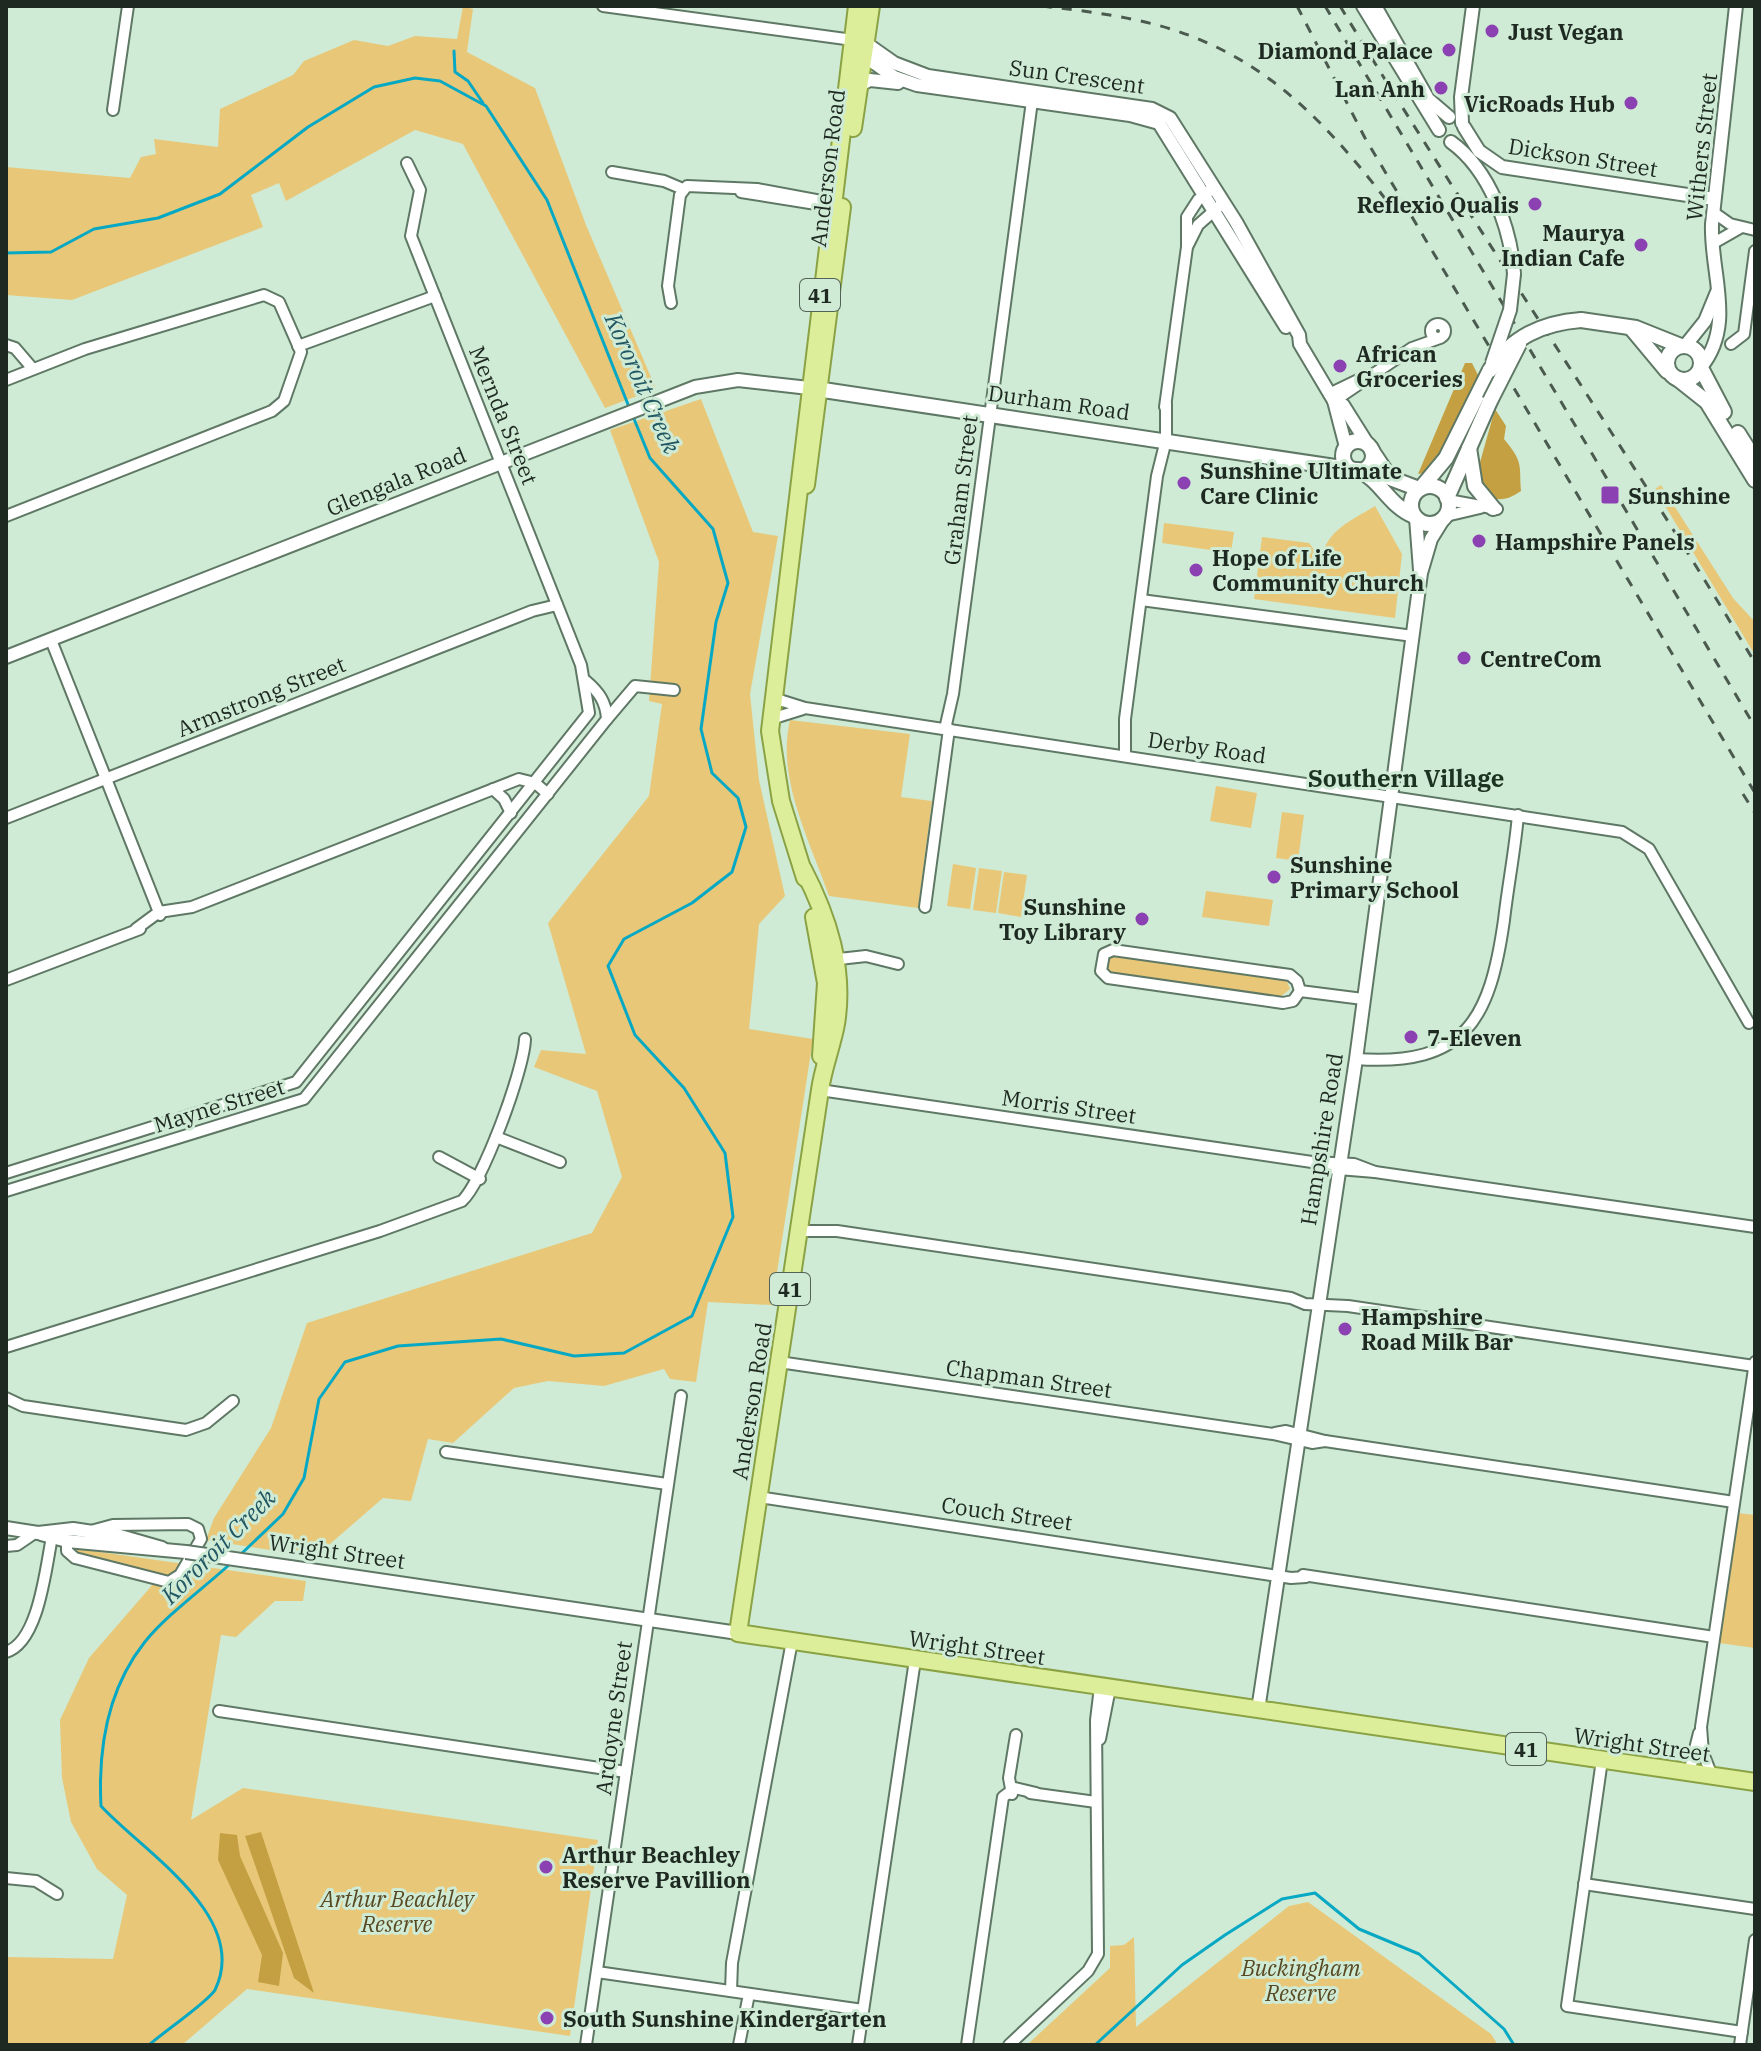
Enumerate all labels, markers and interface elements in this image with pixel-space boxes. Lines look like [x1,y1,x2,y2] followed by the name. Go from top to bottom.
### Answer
[1508,17,1624,46] place label: Just Vegan
[1483,22,1501,40] marker: Just Vegan
[1258,36,1433,65] place label: Diamond Palace
[1440,41,1458,59] marker: Diamond Palace
[1007,52,1147,100] street label: Sun Crescent
[1679,71,1723,222] street label: Withers Street
[1335,74,1425,103] place label: Lan Anh
[1432,79,1450,97] marker: Lan Anh
[803,87,851,249] street label: Anderson Road
[1464,89,1615,118] place label: VicRoads Hub
[1622,94,1640,112] marker: VicRoads Hub
[1506,131,1660,183] street label: Dickson Street
[1357,190,1519,219] place label: Reflexio Qualis
[1526,195,1544,213] marker: Reflexio Qualis
[1501,218,1625,272] place label: Maurya Indian Cafe
[1632,236,1650,254] marker: Maurya Indian Cafe
[800,279,840,311] road number: 41
[597,307,688,458] water label: Kororoit Creek
[1356,339,1463,393] place label: African Groceries
[463,341,545,489] street label: Mernda Street
[1331,357,1349,375] marker: African Groceries
[986,378,1132,426] street label: Durham Road
[936,413,984,567] street label: Graham Street
[322,440,470,522] street label: Glengala Road
[1200,456,1402,510] place label: Sunshine Ultimate Care Clinic
[1175,474,1193,492] marker: Sunshine Ultimate Care Clinic
[1628,481,1731,510] place label: Sunshine
[1599,484,1621,506] marker: Sunshine
[1495,527,1695,556] place label: Hampshire Panels
[1470,532,1488,550] marker: Hampshire Panels
[1212,543,1424,597] place label: Hope of Life Community Church
[1187,561,1205,579] marker: Hope of Life Community Church
[1480,644,1602,673] place label: CentreCom
[172,649,350,743] street label: Armstrong Street
[1455,649,1473,667] marker: CentreCom
[1146,724,1268,770] street label: Derby Road
[1308,762,1504,794] district label: Southern Village
[1290,850,1459,904] place label: Sunshine Primary School
[1265,868,1283,886] marker: Sunshine Primary School
[999,892,1126,946] place label: Sunshine Toy Library
[1133,910,1151,928] marker: Sunshine Toy Library
[1427,1023,1522,1052] place label: 7-Eleven
[1402,1028,1420,1046] marker: 7-Eleven
[1293,1051,1349,1227] street label: Hampshire Road
[150,1071,288,1139] street label: Mayne Street
[1000,1082,1138,1130] street label: Morris Street
[770,1273,810,1305] road number: 41
[1361,1302,1513,1356] place label: Hampshire Road Milk Bar
[724,1320,778,1482] street label: Anderson Road
[1336,1320,1354,1338] marker: Hampshire Road Milk Bar
[944,1352,1114,1404] street label: Chapman Street
[153,1481,283,1611] water label: Kororoit Creek
[940,1489,1075,1537] street label: Couch Street
[267,1527,407,1575] street label: Wright Street
[907,1623,1047,1671] street label: Wright Street
[588,1639,638,1797] street label: Ardoyne Street
[1572,1720,1712,1768] street label: Wright Street
[1506,1733,1546,1765] road number: 41
[562,1840,751,1894] place label: Arthur Beachley Reserve Pavillion
[537,1858,555,1876] marker: Arthur Beachley Reserve Pavillion
[319,1884,475,1938] park label: Arthur Beachley Reserve
[1240,1953,1361,2007] park label: Buckingham Reserve
[563,2004,887,2033] place label: South Sunshine Kindergarten
[538,2009,556,2027] marker: South Sunshine Kindergarten

